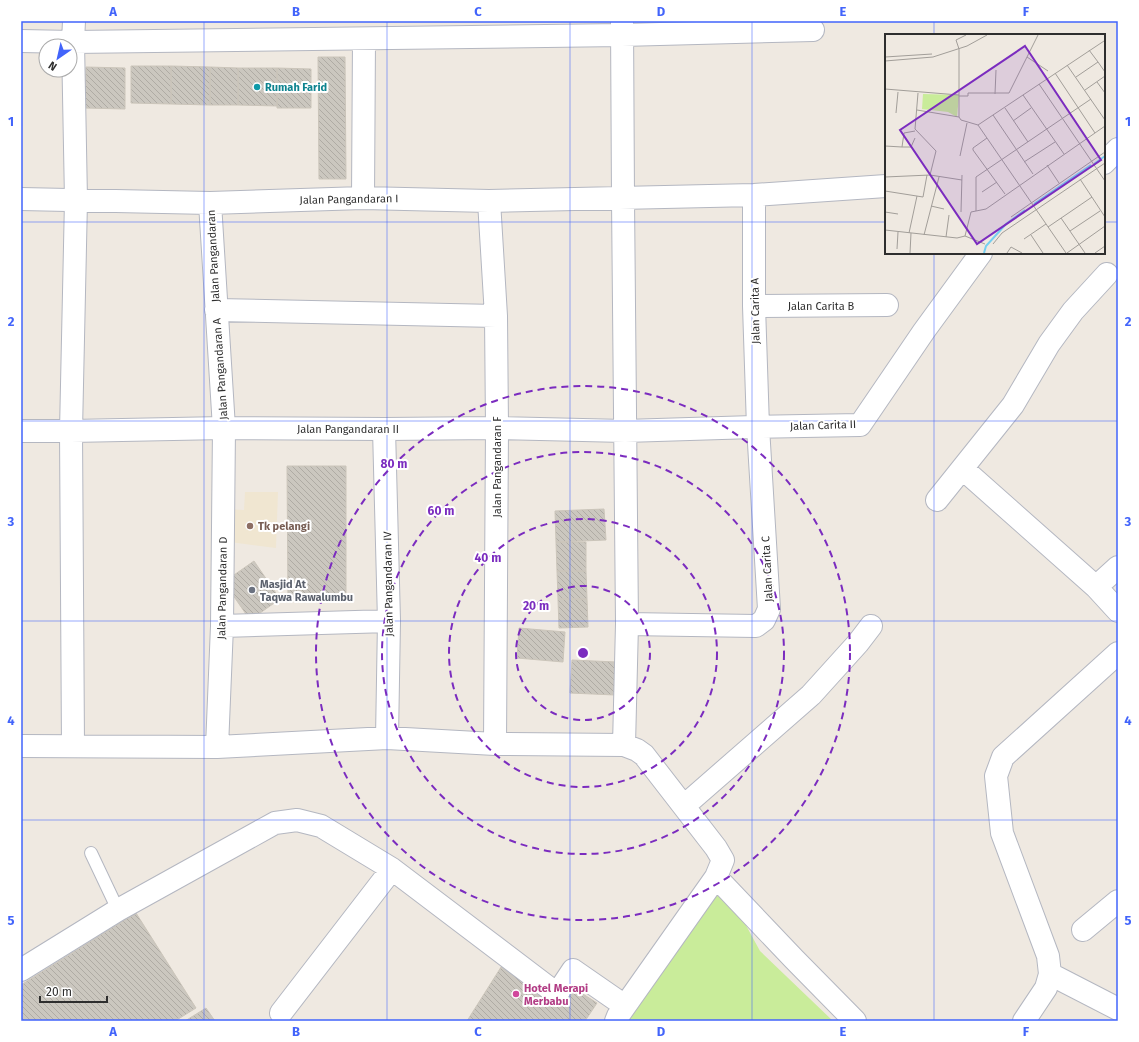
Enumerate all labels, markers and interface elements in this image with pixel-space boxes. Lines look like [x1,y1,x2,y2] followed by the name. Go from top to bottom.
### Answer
[108,4,117,19] text: A
[292,4,300,19] text: B
[474,4,482,19] text: C
[657,4,666,19] text: D
[840,4,847,19] text: E
[1023,4,1030,19] text: F
[885,34,1105,254] inset map
[38,38,78,78] north arrow
[46,58,59,73] text: N
[265,81,327,94] place label: Rumah Farid
[252,82,262,92] marker: Rumah Farid
[8,114,14,129] text: 1
[1125,114,1131,129] text: 1
[299,192,399,207] street label: Jalan Pangandaran I
[205,209,222,303] street label: Jalan Pangandaran
[748,277,763,344] street label: Jalan Carita A
[788,300,855,313] street label: Jalan Carita B
[8,314,15,329] text: 2
[1125,314,1132,329] text: 2
[210,317,231,420] street label: Jalan Pangandaran A
[491,416,504,518] street label: Jalan Pangandaran F
[790,418,856,433] street label: Jalan Carita II
[297,423,399,436] street label: Jalan Pangandaran II
[381,457,407,471] text: 80 m
[428,504,454,518] text: 60 m
[7,514,15,529] text: 3
[1124,514,1132,529] text: 3
[258,520,310,533] place label: Tk pelangi
[245,521,255,531] marker: Tk pelangi
[381,530,396,637] street label: Jalan Pangandaran IV
[759,536,776,602] street label: Jalan Carita C
[215,537,230,639] street label: Jalan Pangandaran D
[475,551,501,565] text: 40 m
[260,578,353,604] place label: Masjid At Taqwa Rawalumbu
[247,585,257,595] marker: Masjid At Taqwa Rawalumbu
[523,599,549,613] text: 20 m
[576,646,590,660] centre of rings
[7,713,15,728] text: 4
[1124,713,1132,728] text: 4
[8,913,15,928] text: 5
[1125,913,1132,928] text: 5
[40,978,107,1004] scale bar
[524,982,588,1008] place label: Hotel Merapi Merbabu
[46,985,72,999] text: 20 m
[511,989,521,999] marker: Hotel Merapi Merbabu
[108,1024,117,1039] text: A
[292,1024,300,1039] text: B
[474,1024,482,1039] text: C
[657,1024,666,1039] text: D
[840,1024,847,1039] text: E
[1023,1024,1030,1039] text: F

